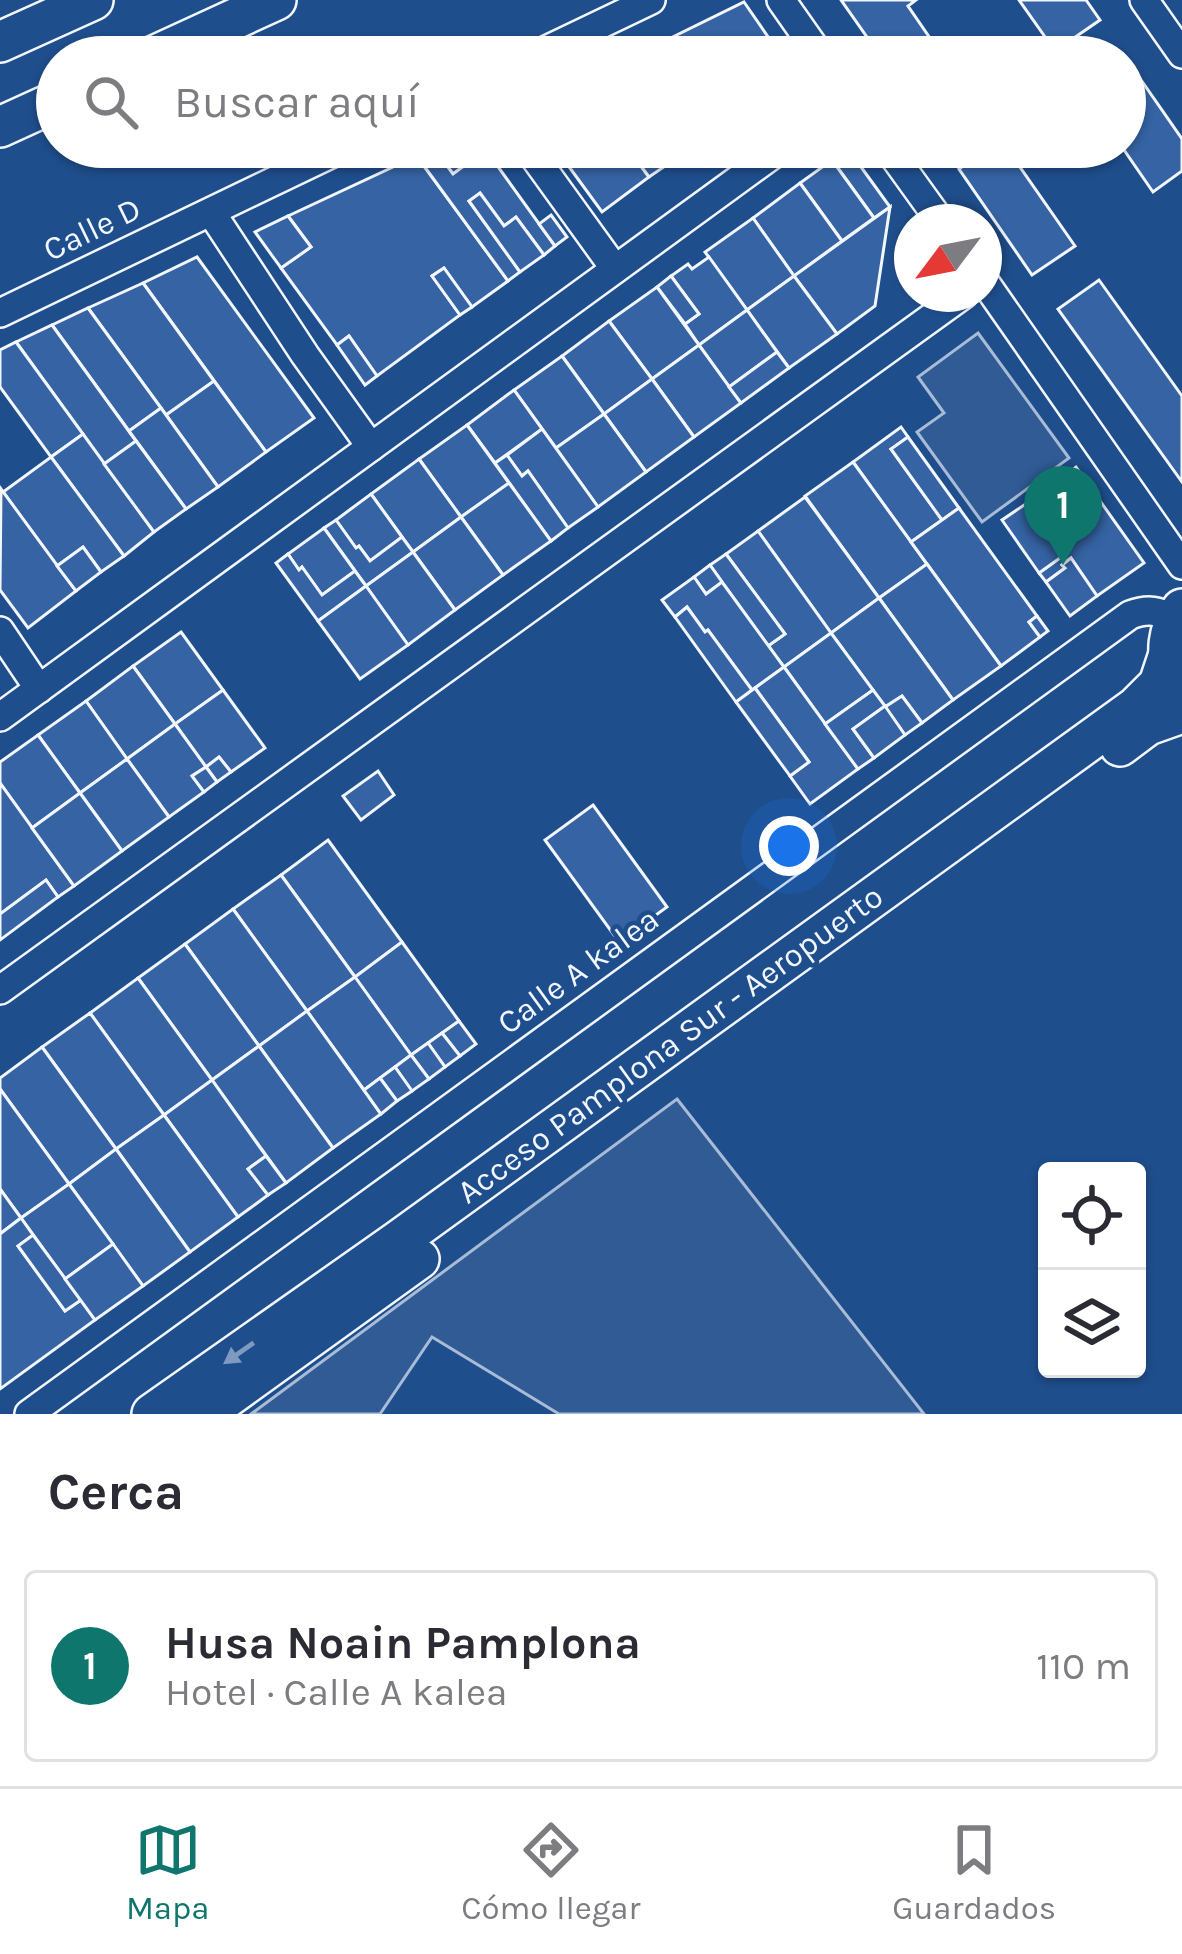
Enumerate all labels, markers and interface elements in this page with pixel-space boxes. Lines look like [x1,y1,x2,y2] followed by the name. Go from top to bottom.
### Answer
[36,36,1146,168] search box
[78,69,144,135] icon: search
[174,76,420,128] text: Buscar aquí
[37,189,147,269] street label: Calle D
[894,204,1002,312] north arrow
[1024,466,1102,565] pin: 1
[759,816,819,876] your location
[450,877,890,1211] street label: Acceso Pamplona Sur - Aeropuerto
[490,900,666,1042] street label: Calle A kalea
[1038,1162,1146,1378] map controls
[1038,1162,1146,1270] button: locate
[1038,1270,1146,1378] button: layers
[222,1341,255,1364] one-way arrow
[48,1462,184,1522] text: Cerca
[165,1617,641,1669] text: Husa Noain Pamplona
[83,1643,97,1689] text: 1
[1036,1643,1131,1689] text: 110 m
[165,1669,508,1715] text: Hotel · Calle A kalea
[126,1817,209,1927] tab: Mapa
[461,1817,640,1927] tab: Cómo llegar
[892,1817,1056,1927] tab: Guardados

